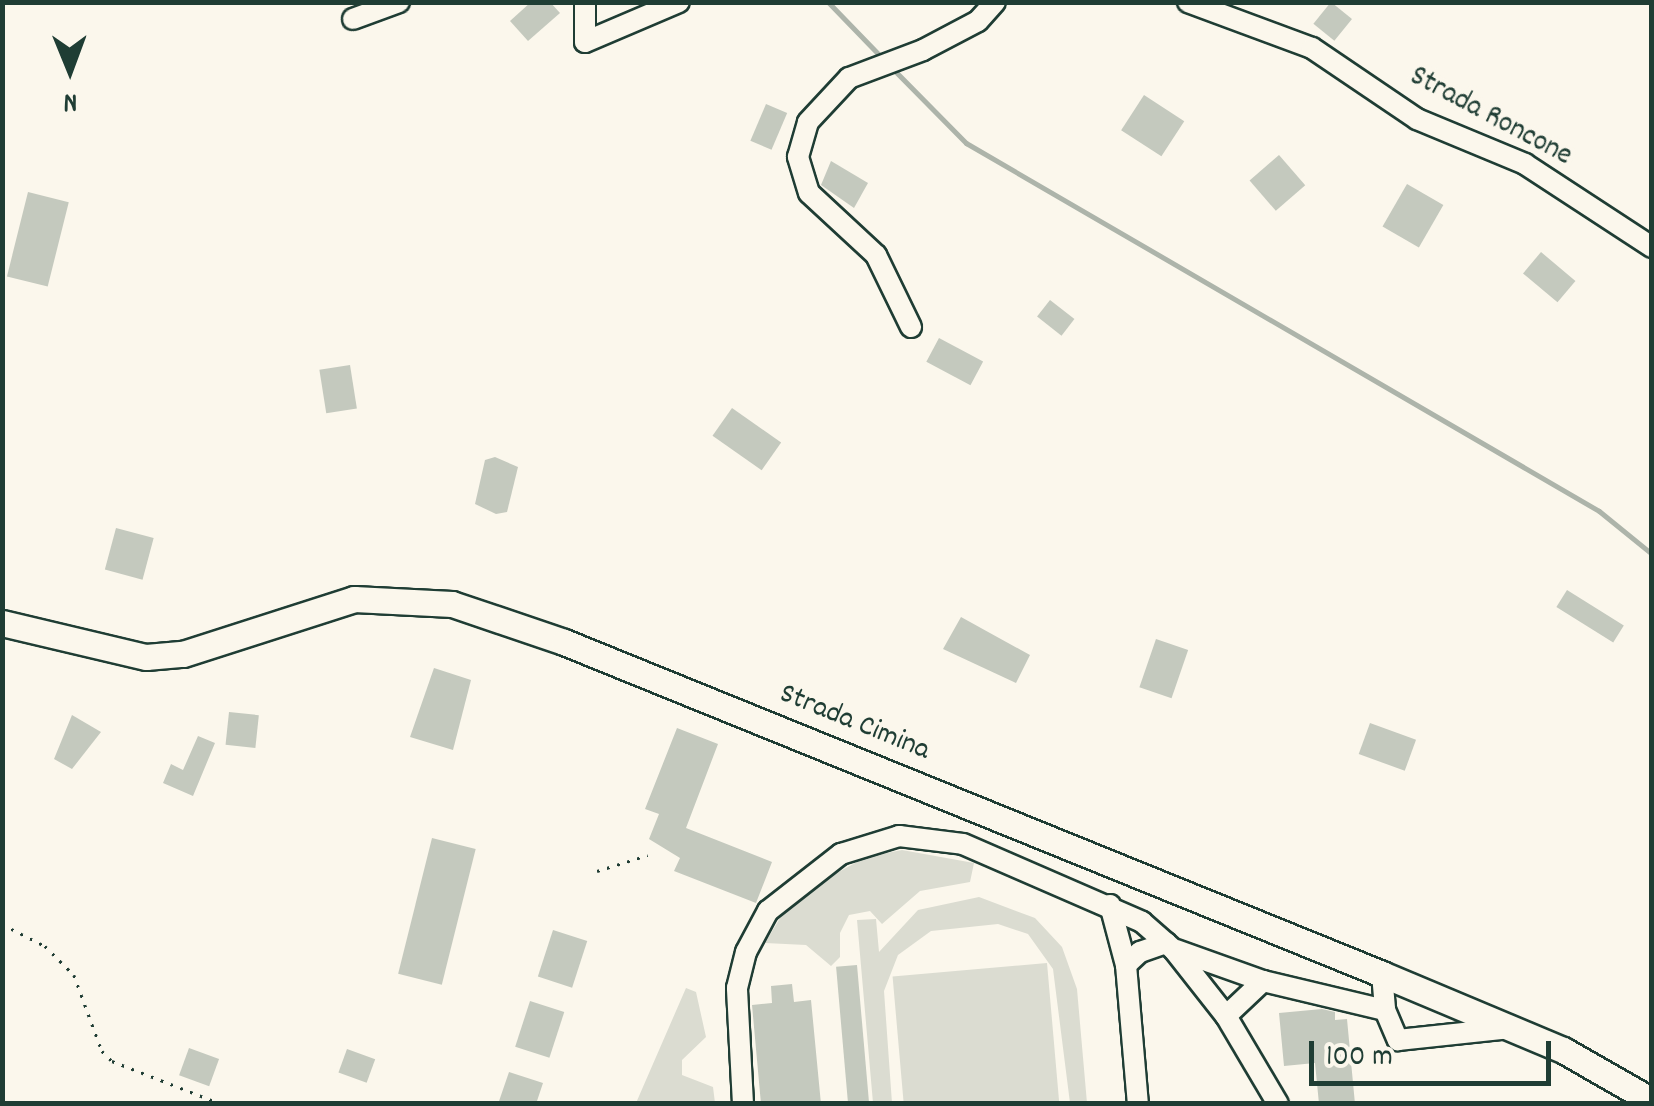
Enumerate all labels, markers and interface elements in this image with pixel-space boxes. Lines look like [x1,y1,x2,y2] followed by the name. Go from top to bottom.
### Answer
[20,20,120,120] north arrow
[1403,60,1577,176] street label: Strada Roncone
[63,80,78,120] text: N
[774,678,934,770] street label: Strada Cimina
[1314,1021,1556,1083] scale bar
[1326,1037,1393,1080] text: 100 m

